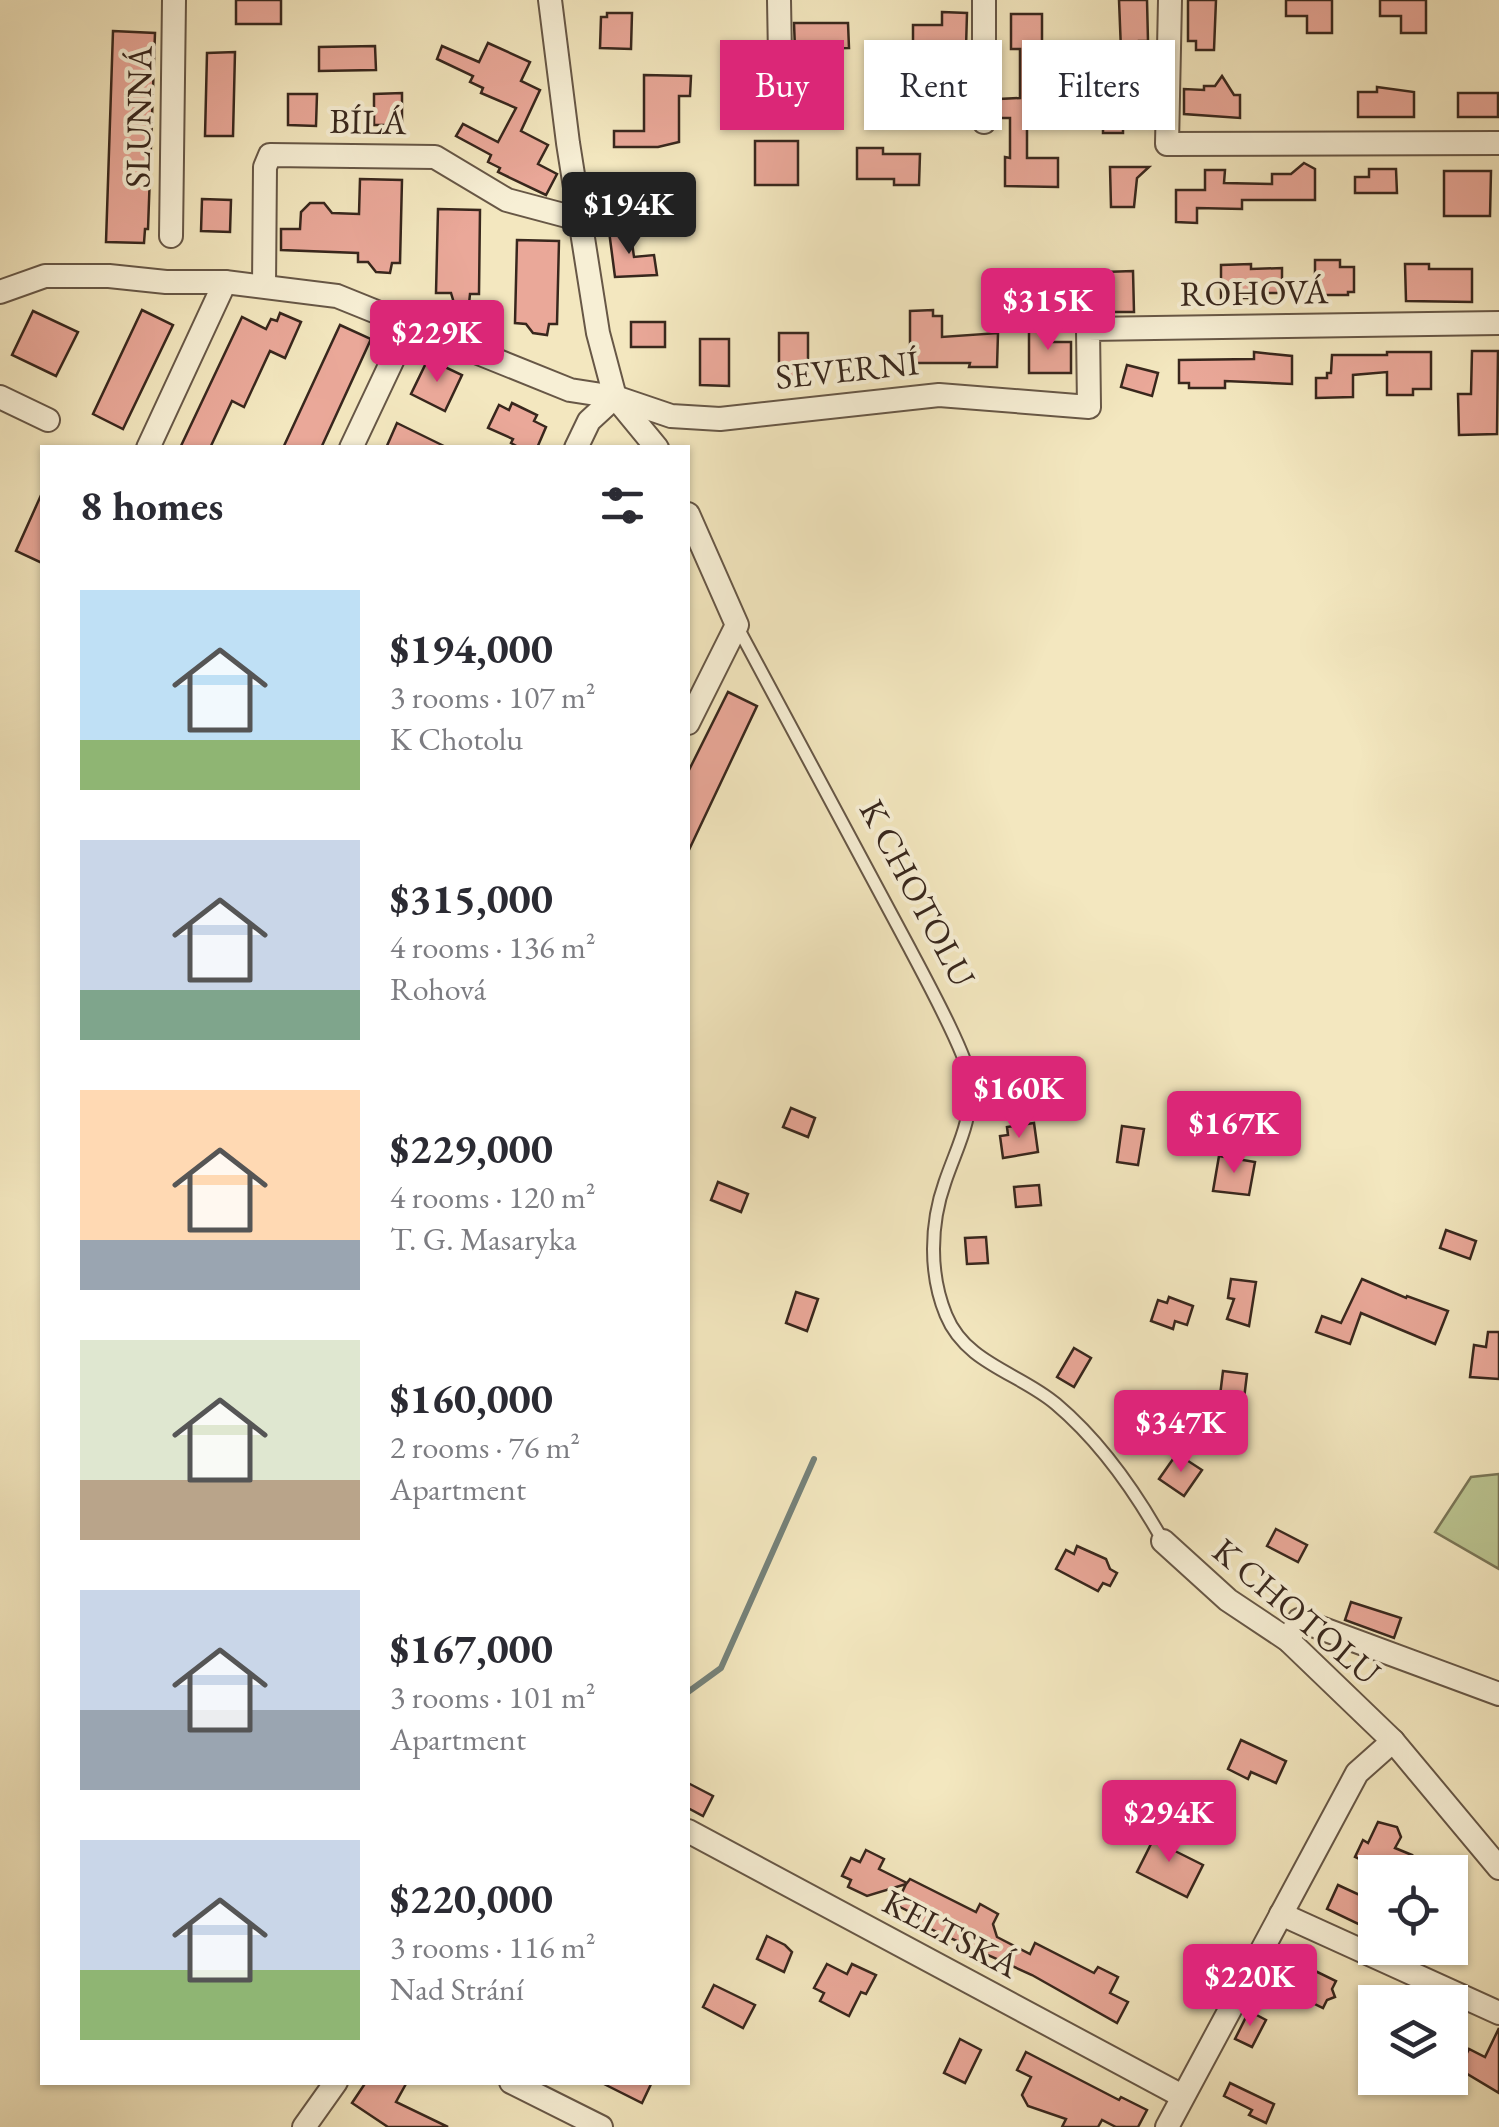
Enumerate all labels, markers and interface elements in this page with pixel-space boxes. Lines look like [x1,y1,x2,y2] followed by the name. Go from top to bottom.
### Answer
[720,40,844,130] chip: Buy
[864,40,1002,130] chip: Rent
[1022,40,1175,130] chip: Filters
[114,45,162,188] street label: SLUNNÁ
[329,98,408,144] street label: BÍLÁ
[559,172,699,257] pin: $194K
[584,183,674,225] text: $194K
[978,268,1118,353] pin: $315K
[1179,268,1329,316] street label: ROHOVÁ
[1003,279,1093,321] text: $315K
[367,300,507,385] pin: $229K
[392,311,482,353] text: $229K
[773,339,921,399] street label: SEVERNÍ
[80,478,223,533] text: 8 homes
[595,478,650,533] icon: filters
[390,621,553,676] text: $194,000
[160,630,280,750] icon: home
[390,676,596,718] text: 3 rooms · 107 m²
[390,718,523,760] text: K Chotolu
[850,792,986,995] street label: K CHOTOLU
[390,871,553,926] text: $315,000
[160,880,280,1000] icon: home
[390,926,596,968] text: 4 rooms · 136 m²
[390,968,486,1010] text: Rohová
[949,1056,1089,1141] pin: $160K
[974,1067,1064,1109] text: $160K
[1164,1091,1304,1176] pin: $167K
[1189,1102,1279,1144] text: $167K
[390,1121,553,1176] text: $229,000
[160,1130,280,1250] icon: home
[390,1176,596,1218] text: 4 rooms · 120 m²
[390,1218,576,1260] text: T. G. Masaryka
[390,1371,553,1426] text: $160,000
[160,1380,280,1500] icon: home
[1111,1390,1251,1475] pin: $347K
[1136,1401,1226,1443] text: $347K
[390,1426,580,1468] text: 2 rooms · 76 m²
[390,1468,526,1510] text: Apartment
[1204,1528,1390,1694] street label: K CHOTOLU
[390,1621,553,1676] text: $167,000
[160,1630,280,1750] icon: home
[390,1676,596,1718] text: 3 rooms · 101 m²
[390,1718,526,1760] text: Apartment
[1099,1780,1239,1865] pin: $294K
[1124,1791,1214,1833] text: $294K
[1358,1855,1468,2095] map controls
[1358,1855,1468,1965] button: locate
[390,1871,553,1926] text: $220,000
[875,1878,1027,1988] street label: KELTSKÁ
[160,1880,280,2000] icon: home
[390,1926,596,1968] text: 3 rooms · 116 m²
[1180,1944,1320,2029] pin: $220K
[1205,1955,1295,1997] text: $220K
[390,1968,524,2010] text: Nad Strání
[1358,1985,1468,2095] button: layers

